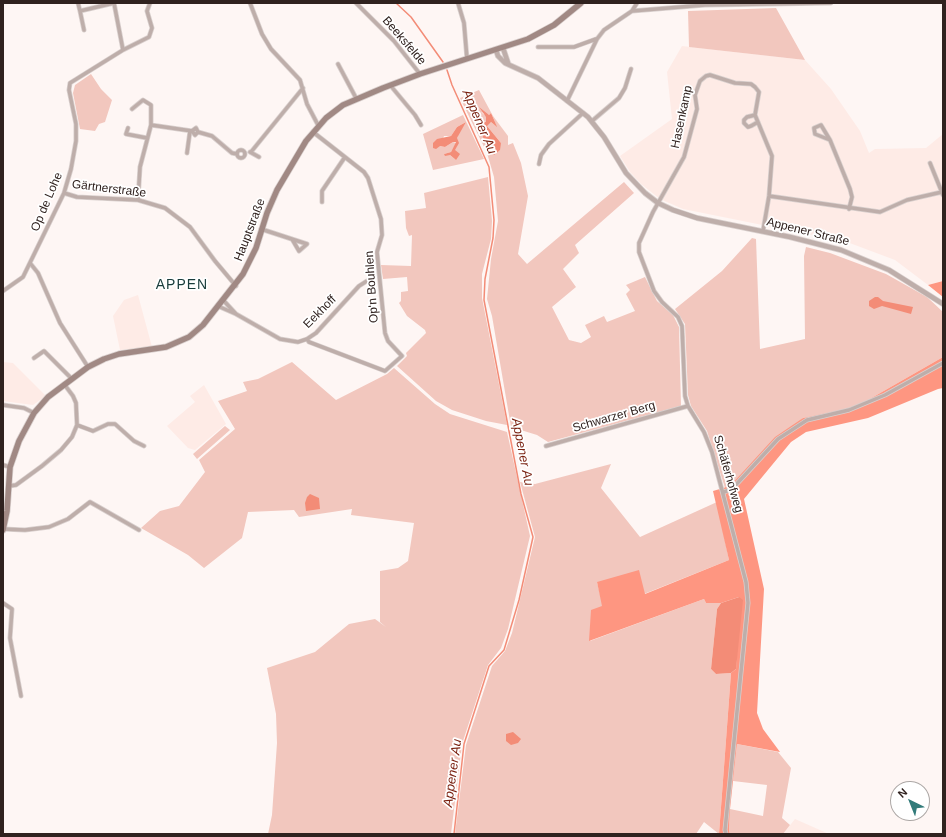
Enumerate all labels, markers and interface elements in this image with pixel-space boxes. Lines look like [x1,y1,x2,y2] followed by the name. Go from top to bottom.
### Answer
[379,14,429,68] street label: Beeksfelde
[668,84,696,150] street label: Hasenkamp
[458,87,500,157] water label: Appener Au
[28,170,66,234] street label: Op de Lohe
[71,177,147,201] street label: Gärtnerstraße
[231,197,269,263] street label: Hauptstraße
[765,215,851,249] street label: Appener Straße
[362,250,382,324] street label: Op'n Bouhlen
[156,277,208,293] district label: APPEN
[301,293,339,331] street label: Eekhoff
[571,398,657,436] street label: Schwarzer Berg
[508,417,536,487] water label: Appener Au
[710,434,746,514] street label: Schäferhofweg
[440,738,466,808] water label: Appener Au
[890,781,930,821] north arrow
[895,786,909,800] text: N

